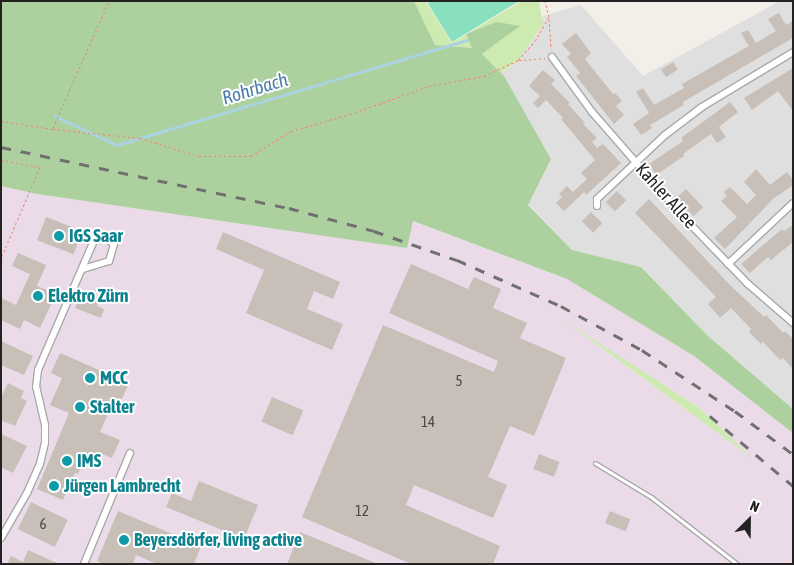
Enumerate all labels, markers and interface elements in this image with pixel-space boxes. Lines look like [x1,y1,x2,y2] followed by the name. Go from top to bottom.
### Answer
[219,68,291,110] water label: Rohrbach
[631,159,701,233] street label: Kahler Allee
[69,225,123,247] place label: IGS Saar
[53,230,65,242] marker: IGS Saar
[48,285,129,307] place label: Elektro Zürn
[32,290,44,302] marker: Elektro Zürn
[100,367,128,389] place label: MCC
[84,372,96,384] marker: MCC
[455,372,463,390] house number: 5
[90,396,134,418] place label: Stalter
[74,401,86,413] marker: Stalter
[421,413,435,431] house number: 14
[77,450,101,472] place label: IMS
[61,455,73,467] marker: IMS
[64,475,181,497] place label: Jürgen Lambrecht
[48,480,60,492] marker: Jürgen Lambrecht
[724,495,774,545] north arrow
[748,497,762,515] text: N
[355,502,369,520] house number: 12
[39,515,47,533] house number: 6
[134,529,302,551] place label: Beyersdörfer, living active
[118,534,130,546] marker: Beyersdörfer, living active

